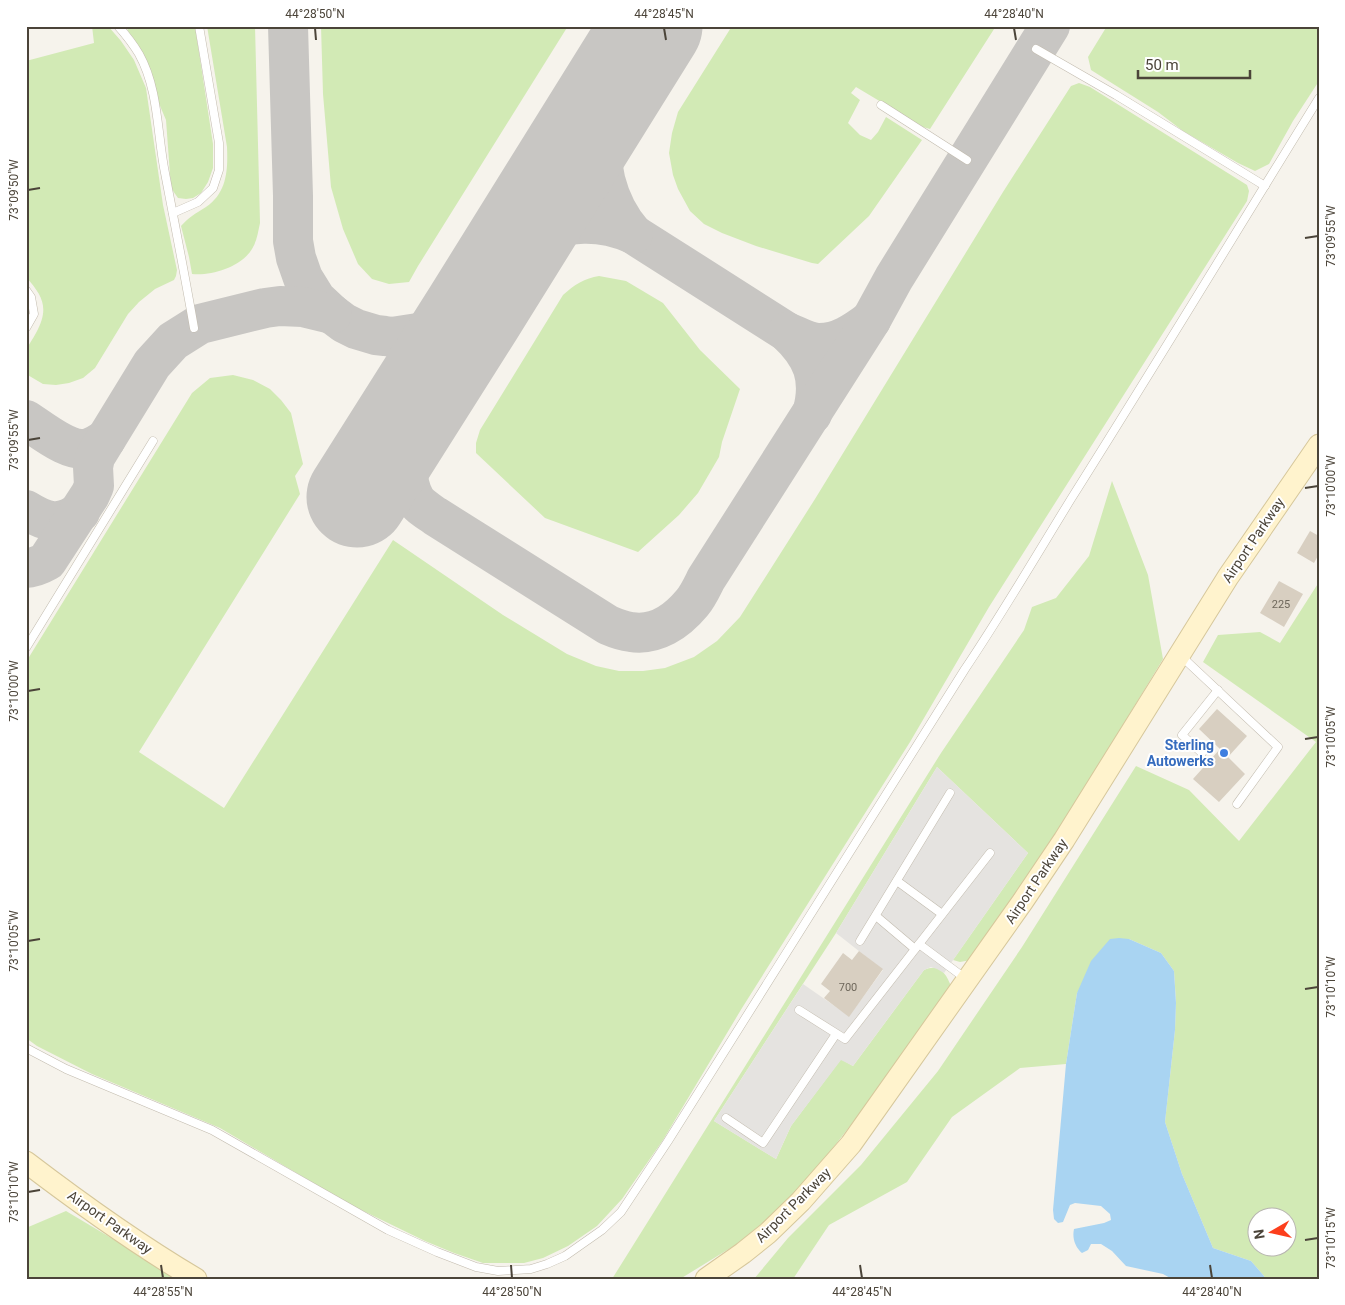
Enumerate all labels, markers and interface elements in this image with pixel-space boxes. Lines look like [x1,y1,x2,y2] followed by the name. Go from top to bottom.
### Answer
[285,7,345,21] text: 44°28'50"N
[634,7,694,21] text: 44°28'45"N
[984,7,1044,21] text: 44°28'40"N
[1138,48,1250,80] scale bar
[1145,56,1179,74] text: 50 m
[7,159,21,221] text: 73°09'50"W
[1324,205,1338,267] text: 73°09'55"W
[7,409,21,471] text: 73°09'55"W
[1324,455,1338,517] text: 73°10'00"W
[1219,494,1288,586] street label: Airport Parkway
[1272,598,1290,611] house number: 225
[7,660,21,722] text: 73°10'00"W
[1324,706,1338,768] text: 73°10'05"W
[1147,737,1214,769] place label: Sterling Autowerks
[1218,747,1230,759] marker: Sterling Autowerks
[1002,835,1071,927] street label: Airport Parkway
[7,910,21,972] text: 73°10'05"W
[1324,956,1338,1018] text: 73°10'10"W
[839,981,857,994] house number: 700
[7,1161,21,1223] text: 73°10'10"W
[752,1164,834,1246] street label: Airport Parkway
[65,1187,155,1257] street label: Airport Parkway
[1324,1207,1338,1269] text: 73°10'15"W
[1248,1208,1298,1258] north arrow
[1250,1228,1268,1240] text: N
[133,1285,193,1299] text: 44°28'55"N
[482,1285,542,1299] text: 44°28'50"N
[832,1285,892,1299] text: 44°28'45"N
[1182,1285,1242,1299] text: 44°28'40"N

